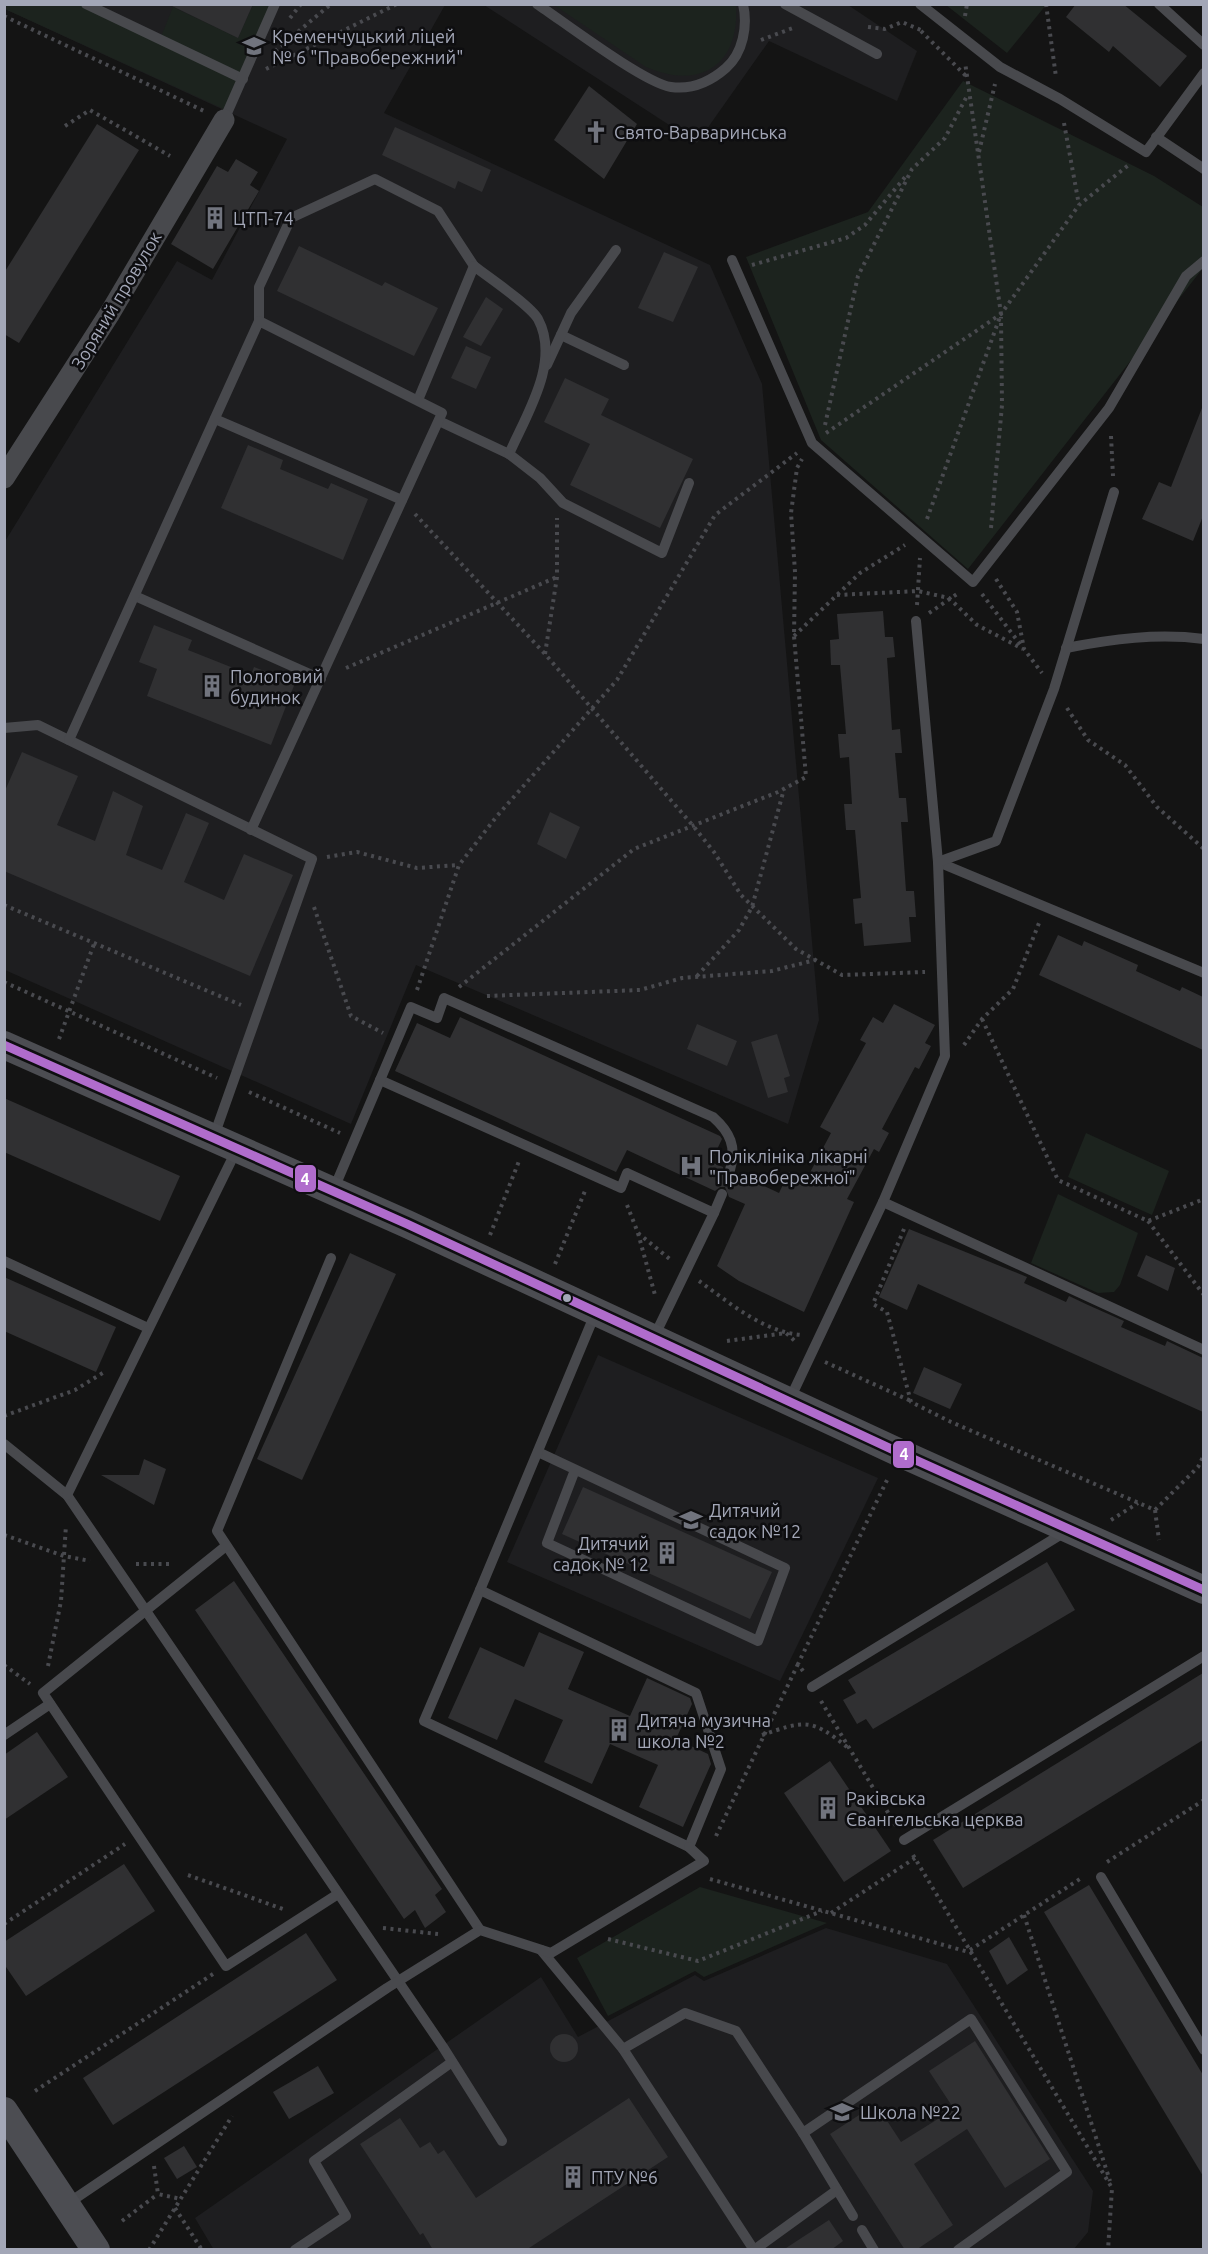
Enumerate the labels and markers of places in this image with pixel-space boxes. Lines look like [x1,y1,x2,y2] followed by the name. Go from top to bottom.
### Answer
[272,26,463,67] place label: Кременчуцький ліцей № 6 "Правобережний"
[241,33,267,59] school or university icon: Кременчуцький ліцей № 6 "Правобережний"
[583,119,609,145] church icon: Свято-Варваринська
[614,122,787,142] place label: Свято-Варваринська
[202,205,228,231] building icon: ЦТП-74
[233,208,294,228] place label: ЦТП-74
[230,666,323,707] place label: Пологовий будинок
[199,673,225,699] building icon: Пологовий будинок
[709,1146,868,1187] place label: Поліклініка лікарні "Правобережної"
[678,1153,704,1179] hospital icon: Поліклініка лікарні "Правобережної"
[561,1292,573,1304] unlabelled marker
[709,1500,801,1541] place label: Дитячий садок №12
[678,1507,704,1533] school or university icon: Дитячий садок №12
[553,1533,649,1574] place label: Дитячий садок № 12
[654,1540,680,1566] building icon: Дитячий садок № 12
[637,1710,771,1751] place label: Дитяча музична школа №2
[606,1717,632,1743] building icon: Дитяча музична школа №2
[846,1788,1024,1829] place label: Раківська Євангельська церква
[815,1795,841,1821] building icon: Раківська Євангельська церква
[829,2099,855,2125] school or university icon: Школа №22
[860,2102,961,2122] place label: Школа №22
[560,2164,586,2190] building icon: ПТУ №6
[591,2167,658,2187] place label: ПТУ №6

